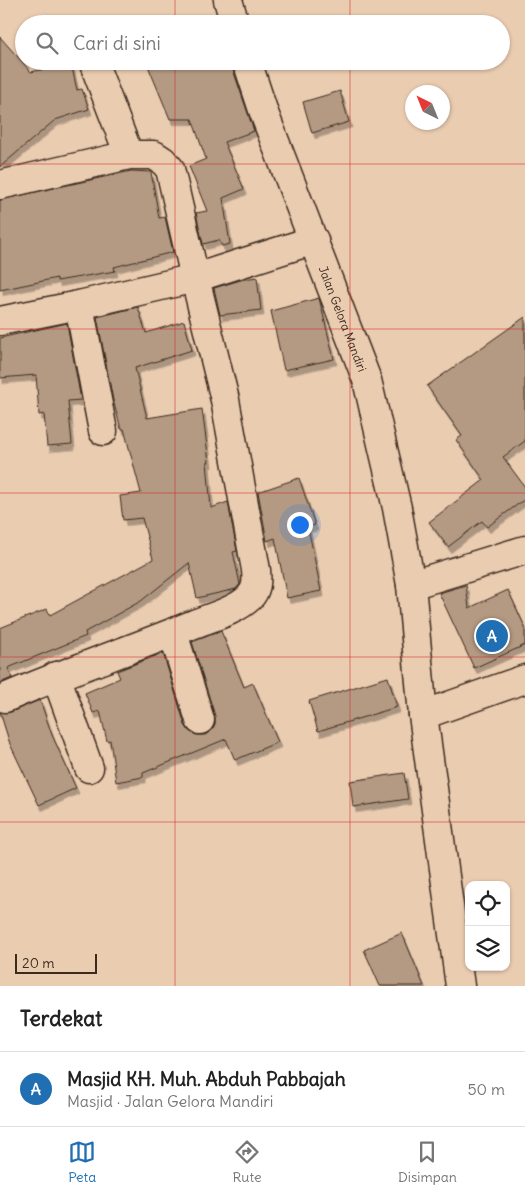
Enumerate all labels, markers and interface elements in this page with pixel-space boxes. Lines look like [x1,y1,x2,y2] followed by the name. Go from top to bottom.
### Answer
[15,15,510,70] search box
[33,29,61,57] icon: search
[73,31,161,55] text: Cari di sini
[405,85,450,130] north arrow
[316,263,370,374] street label: Jalan Gelora Mandiri
[287,512,313,538] your location
[476,617,508,655] pin: A
[465,881,510,971] map controls
[465,881,510,926] button: locate
[465,926,510,971] button: layers
[15,951,98,974] scale bar
[22,954,55,972] text: 20 m
[20,1005,102,1032] text: Terdekat
[67,1067,346,1091] text: Masjid KH. Muh. Abduh Pabbajah
[31,1079,41,1099] text: A
[467,1079,505,1099] text: 50 m
[67,1091,273,1111] text: Masjid · Jalan Gelora Mandiri
[68,1138,96,1186] tab: Peta
[233,1138,262,1186] tab: Rute
[398,1138,457,1186] tab: Disimpan

